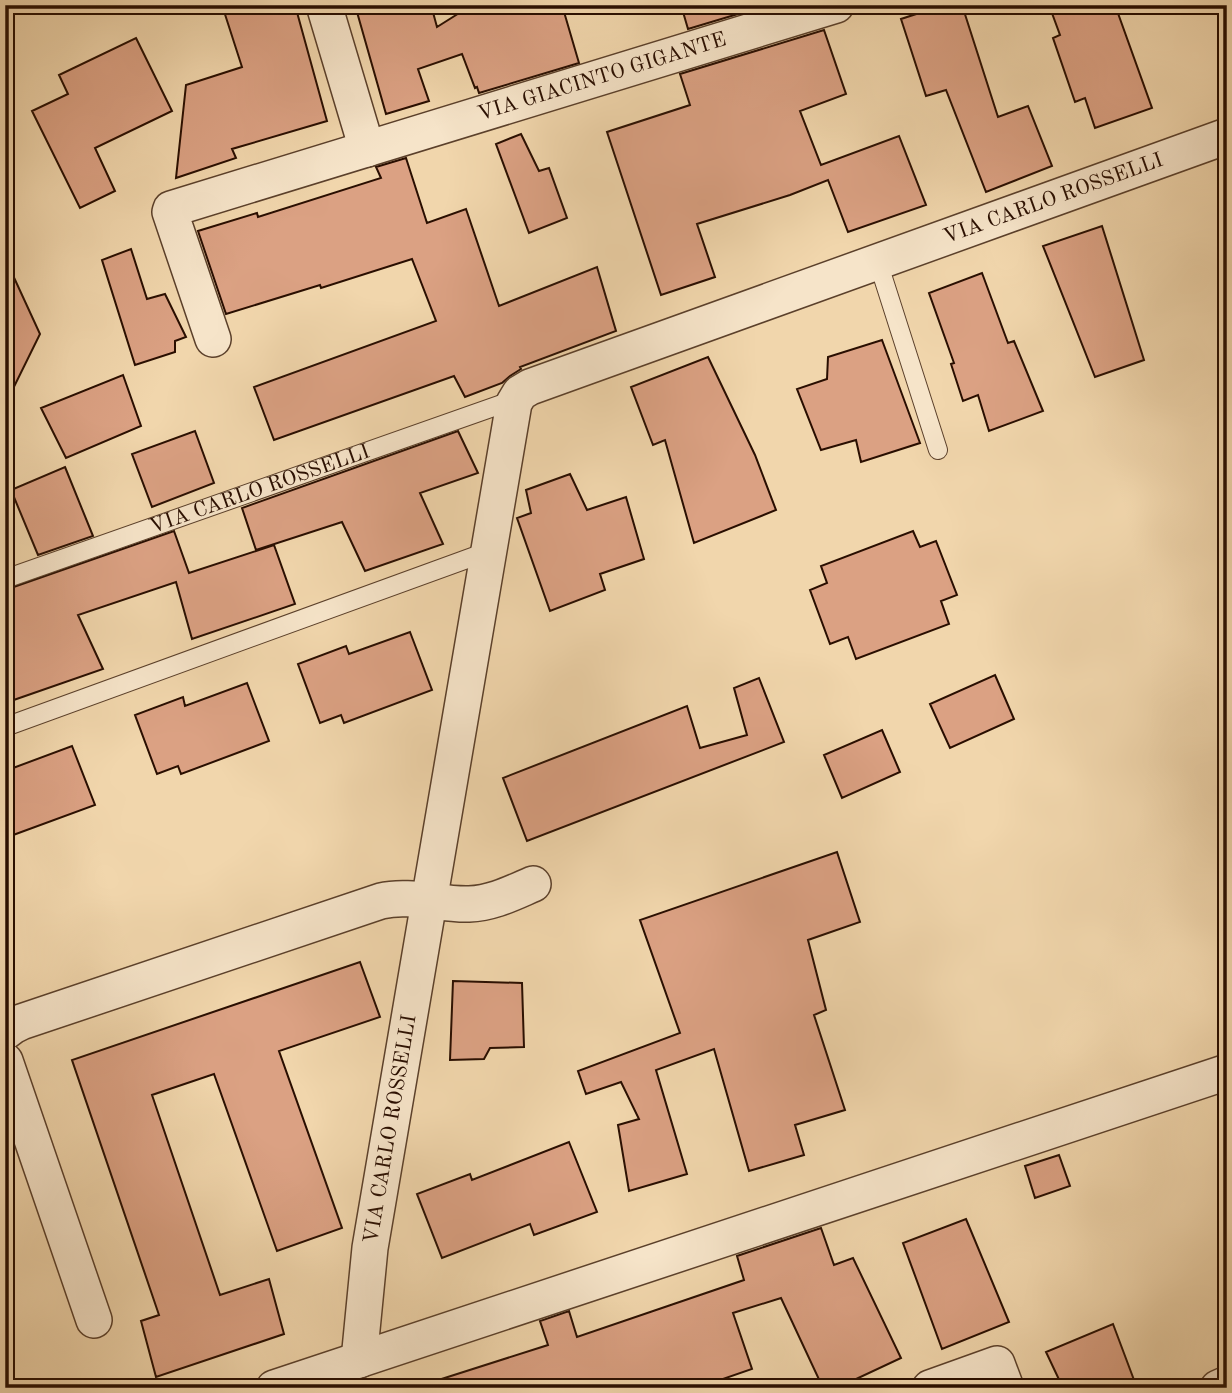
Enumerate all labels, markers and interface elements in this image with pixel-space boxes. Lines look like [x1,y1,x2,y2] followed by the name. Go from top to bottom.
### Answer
[475,29,729,125] street label: VIA GIACINTO GIGANTE
[940,149,1166,248] street label: VIA CARLO ROSSELLI
[147,441,373,538] street label: VIA CARLO ROSSELLI
[360,1013,420,1245] street label: VIA CARLO ROSSELLI

